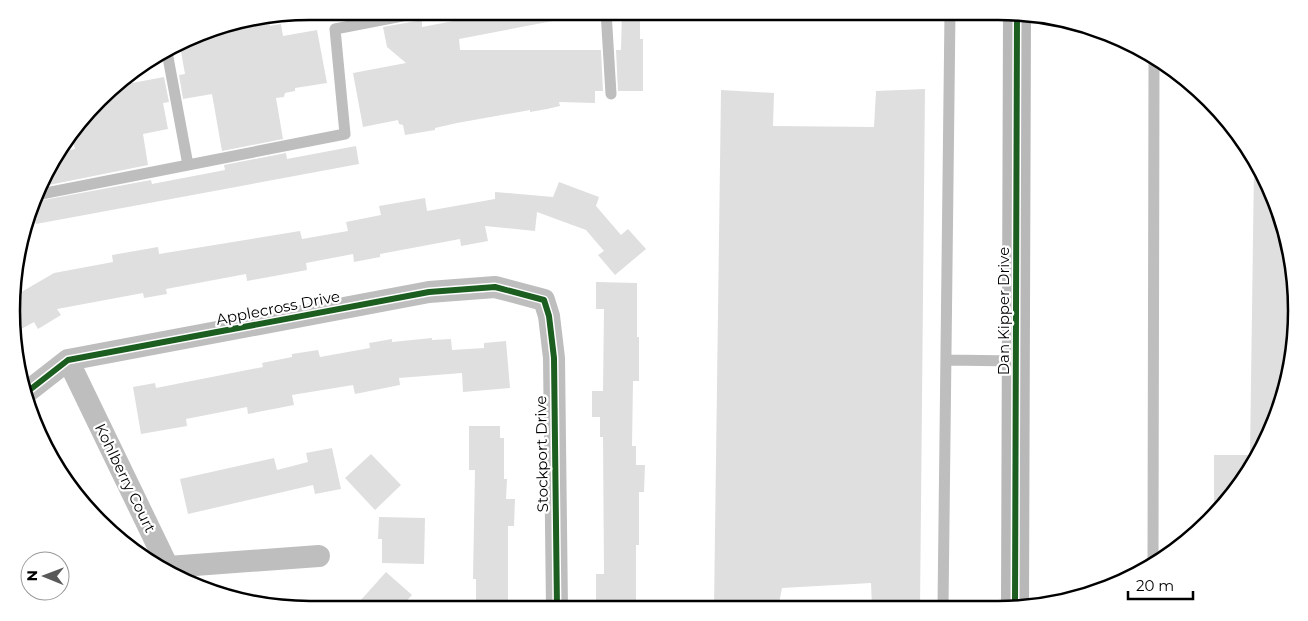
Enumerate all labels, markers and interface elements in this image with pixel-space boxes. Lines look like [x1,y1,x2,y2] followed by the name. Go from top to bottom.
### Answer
[994,247,1013,375] street label: Dan Kipper Drive
[214,286,341,329] street label: Applecross Drive
[531,395,552,513] street label: Stockport Drive
[91,420,160,535] street label: Kohlberry Court
[20,551,70,601] north arrow
[1128,568,1193,600] scale bar
[23,570,41,582] text: N
[1136,576,1174,595] text: 20 m

